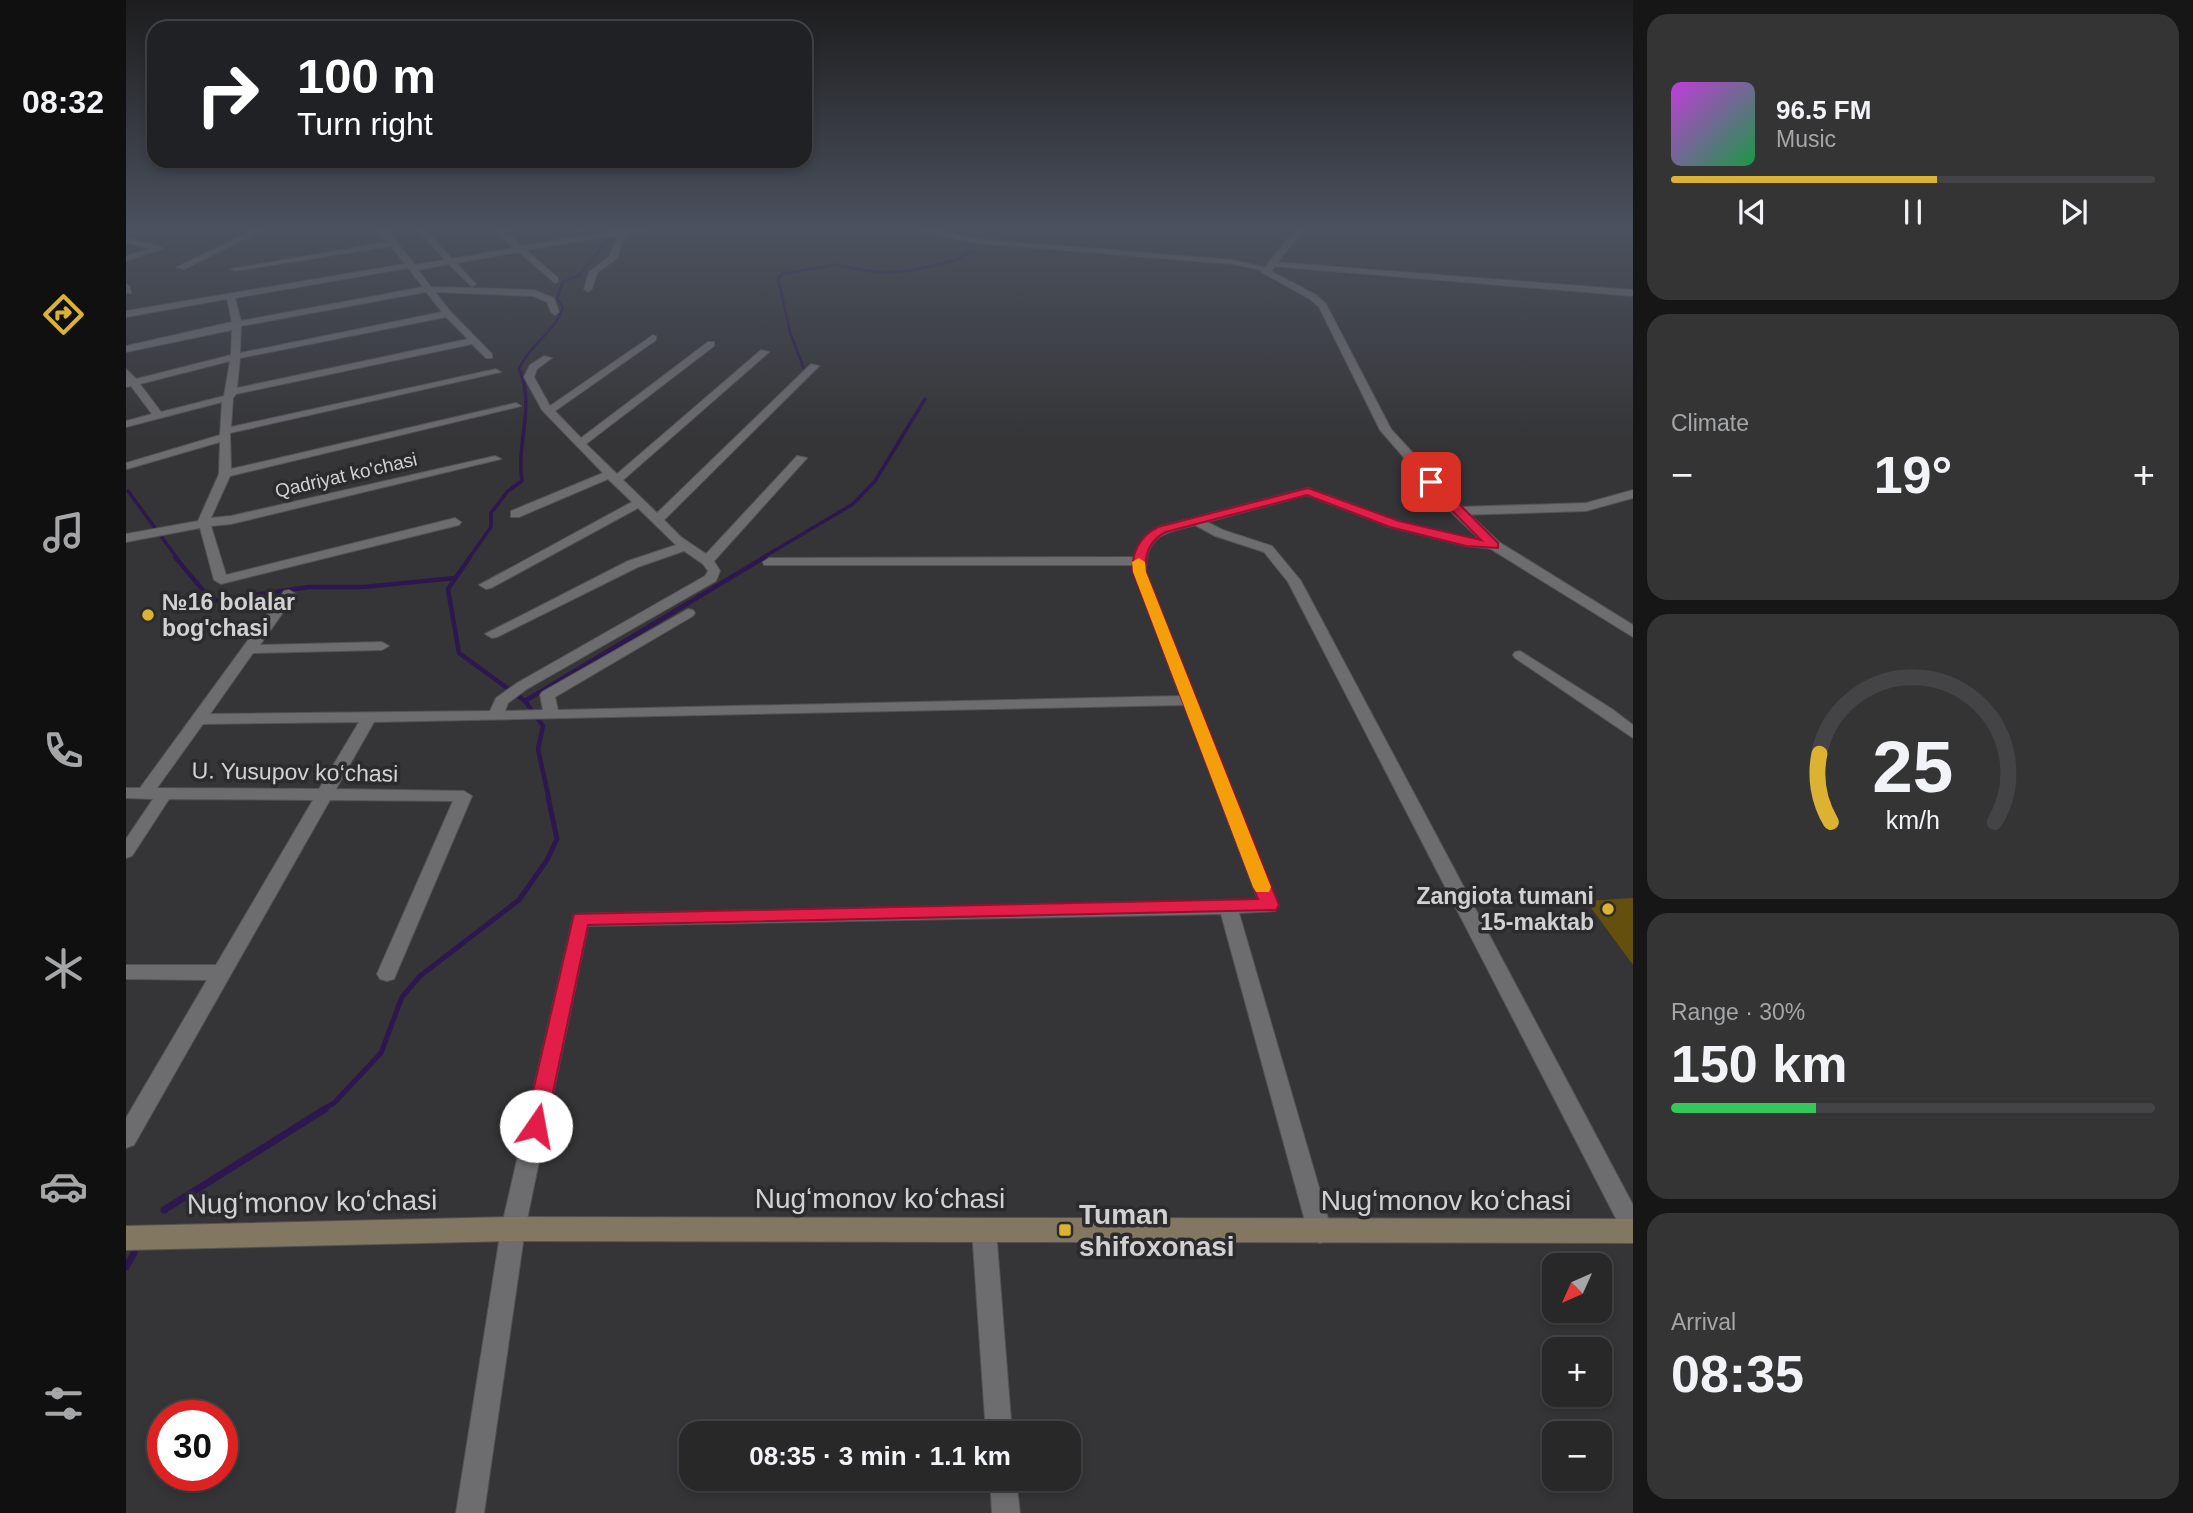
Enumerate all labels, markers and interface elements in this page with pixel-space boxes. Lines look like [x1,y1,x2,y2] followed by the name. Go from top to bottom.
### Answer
[182,49,273,140] icon: right
[297,49,436,103] text: 100 m
[22,84,104,120] text: 08:32
[1776,95,1871,125] text: 96.5 FM
[297,106,433,142] text: Turn right
[1776,126,1836,152] text: Music
[1733,193,1771,231] icon: previous
[1894,193,1932,231] icon: pause
[2055,193,2093,231] icon: next
[39,290,88,339] icon: directions
[1671,410,1749,436] text: Climate
[1874,446,1952,504] text: 19°
[273,448,419,502] street label: Qadriyat ko'chasi
[1401,452,1461,512] pin
[1671,454,1693,496] text: −
[2133,454,2155,496] text: +
[1412,463,1450,501] icon: arrive
[39,508,88,557] icon: music
[162,589,295,641] place label: №16 bolalar bog'chasi
[140,607,156,623] marker: №16 bolalar bog'chasi
[39,726,88,775] icon: phone
[1873,727,1953,808] text: 25
[191,757,399,787] street label: U. Yusupov ko‘chasi
[1886,806,1940,834] text: km/h
[1416,883,1594,935] place label: Zangiota tumani 15-maktab
[1600,901,1616,917] marker: Zangiota tumani 15-maktab
[39,944,88,993] icon: climate
[1671,999,1805,1025] text: Range · 30%
[1671,1035,1847,1093] text: 150 km
[499,1089,573,1163] position arrow
[39,1162,88,1211] icon: car
[755,1183,1005,1214] street label: Nugʻmonov koʻchasi
[186,1184,438,1220] street label: Nugʻmonov koʻchasi
[1321,1185,1571,1216] street label: Nugʻmonov koʻchasi
[1079,1199,1235,1262] place label: Tuman shifoxonasi
[1057,1222,1073,1238] marker: Tuman shifoxonasi
[1542,1253,1612,1323] north arrow
[1542,1253,1612,1491] map controls
[1671,1309,1736,1335] text: Arrival
[1542,1337,1612,1407] button: +
[1671,1345,1804,1403] text: 08:35
[39,1379,88,1428] icon: filters
[147,1400,238,1491] speed limit sign: 30
[1542,1421,1612,1491] button: −
[749,1441,1011,1471] text: 08:35 · 3 min · 1.1 km

